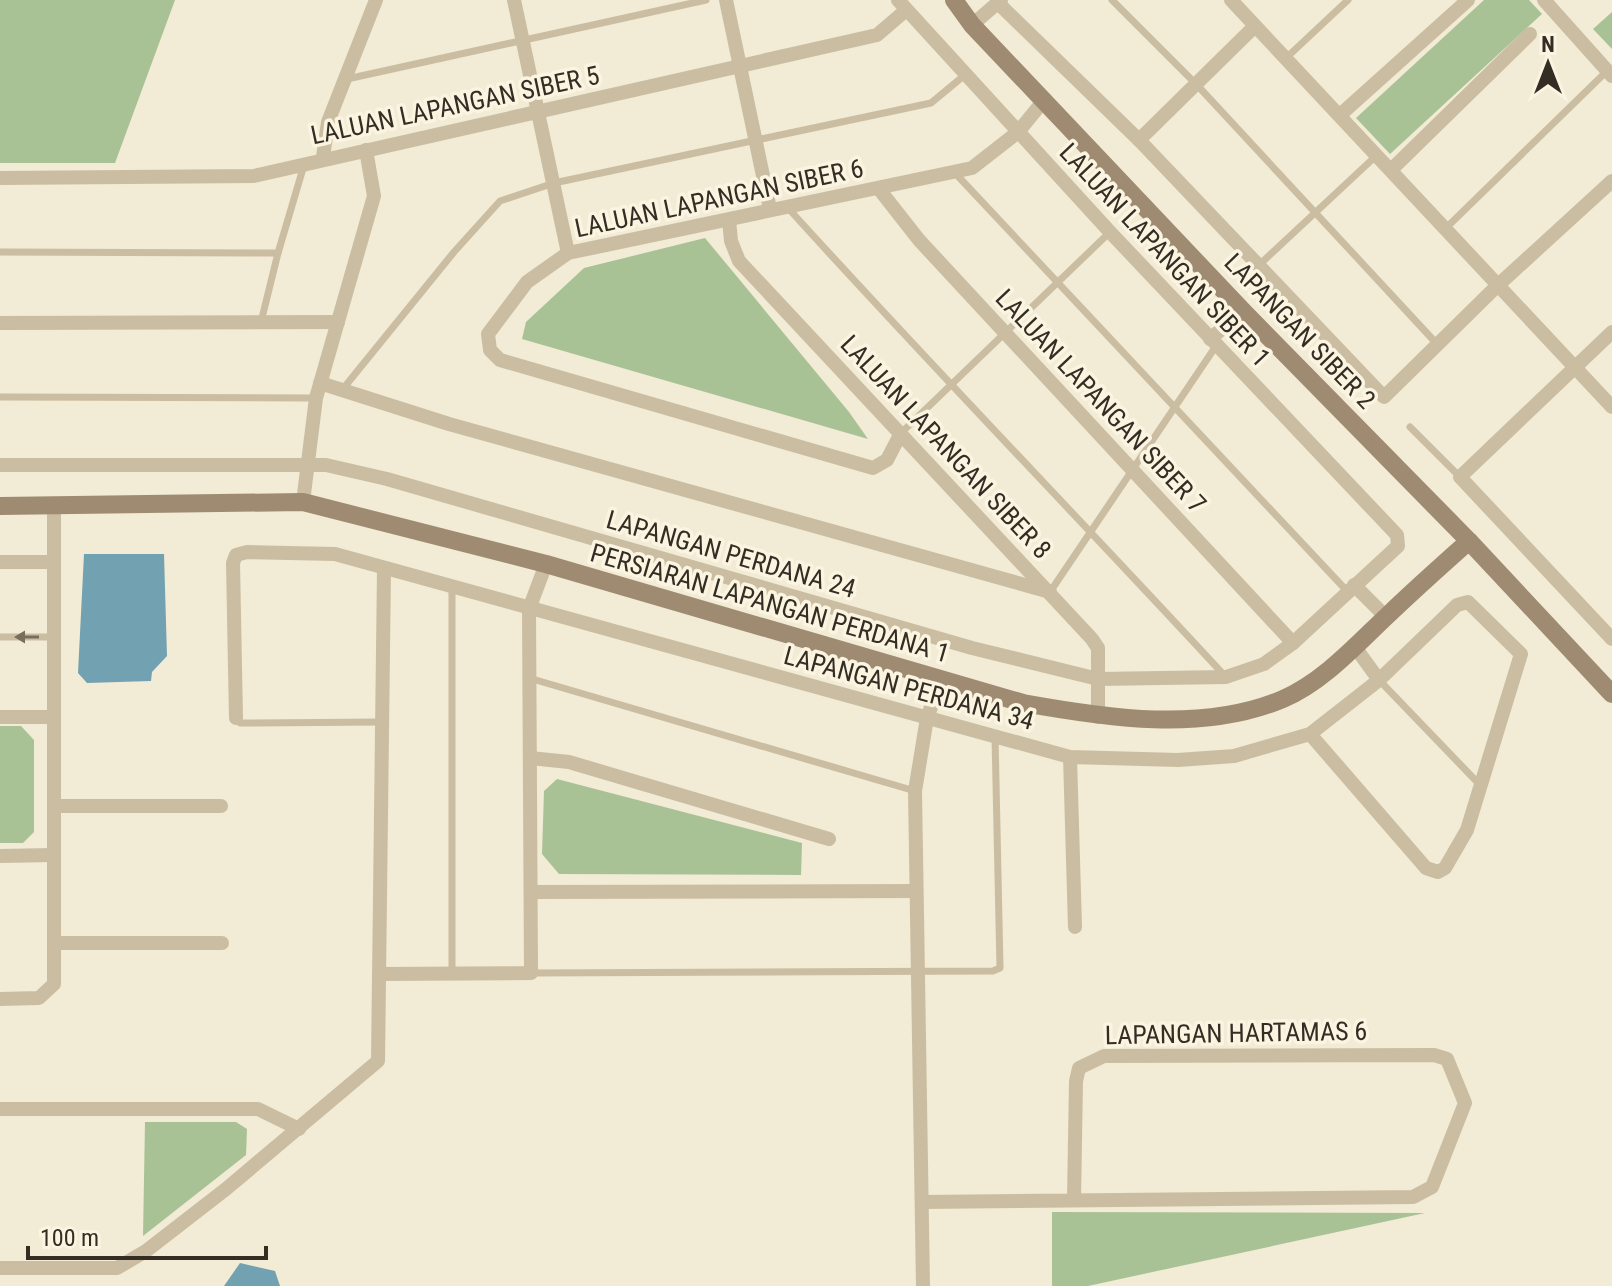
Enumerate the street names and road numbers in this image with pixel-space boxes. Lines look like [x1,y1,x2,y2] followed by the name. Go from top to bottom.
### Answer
[308,60,602,150] street label: LALUAN LAPANGAN SIBER 5
[1054,137,1276,373] street label: LALUAN LAPANGAN SIBER 1
[572,153,866,243] street label: LALUAN LAPANGAN SIBER 6
[1219,247,1381,415] street label: LAPANGAN SIBER 2
[990,283,1212,519] street label: LALUAN LAPANGAN SIBER 7
[835,329,1057,565] street label: LALUAN LAPANGAN SIBER 8
[603,504,859,604] street label: LAPANGAN PERDANA 24
[587,537,953,669] street label: PERSIARAN LAPANGAN PERDANA 1
[781,640,1037,736] street label: LAPANGAN PERDANA 34
[1104,1016,1368,1050] street label: LAPANGAN HARTAMAS 6

